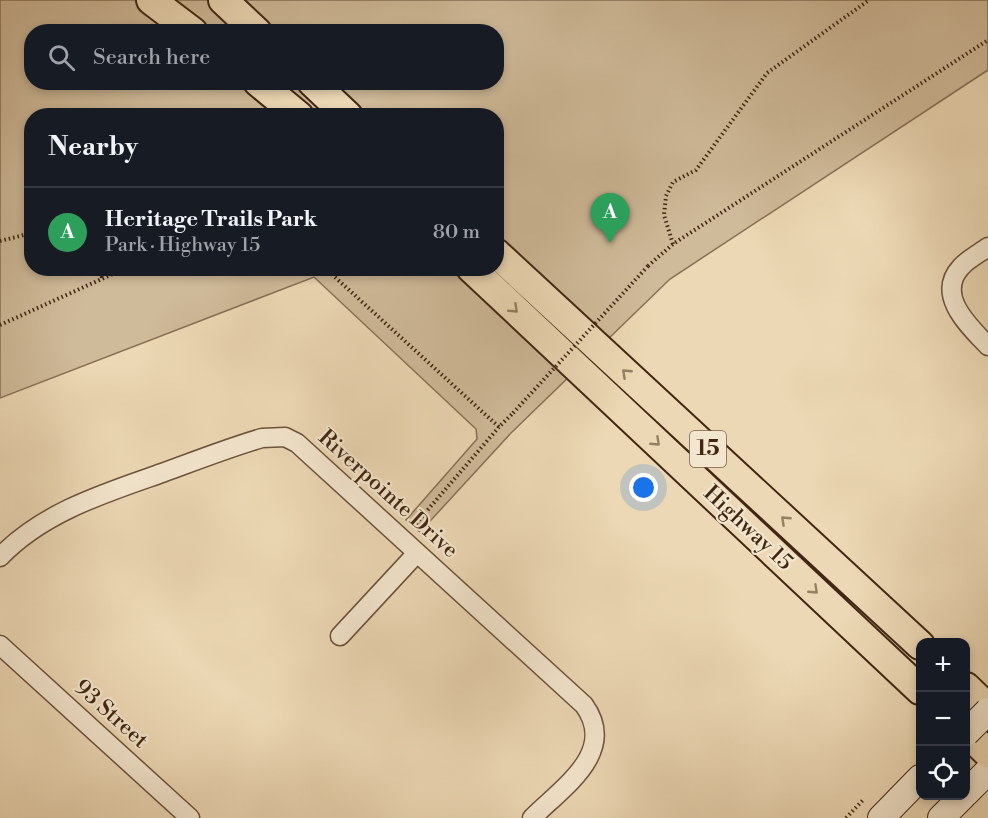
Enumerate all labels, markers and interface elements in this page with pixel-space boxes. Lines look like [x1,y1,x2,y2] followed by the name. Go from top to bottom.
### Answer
[24,24,504,90] search box
[45,41,78,74] icon: search
[93,44,210,71] text: Search here
[48,131,138,163] text: Nearby
[590,194,630,243] pin: A
[105,206,317,233] text: Heritage Trails Park
[60,220,75,245] text: A
[433,220,480,245] text: 80 m
[105,233,260,258] text: Park · Highway 15
[506,301,517,312] one-way arrow
[623,369,633,380] one-way arrow
[312,424,464,564] street label: Riverpointe Drive
[690,431,726,467] road number: 15
[649,435,660,446] one-way arrow
[629,473,658,502] your location
[698,480,798,576] street label: Highway 15
[781,516,792,527] one-way arrow
[806,582,817,593] one-way arrow
[916,638,970,800] map controls
[916,638,970,692] button: +
[69,674,154,754] street label: 93 Street
[916,692,970,746] button: −
[916,746,970,800] button: locate

